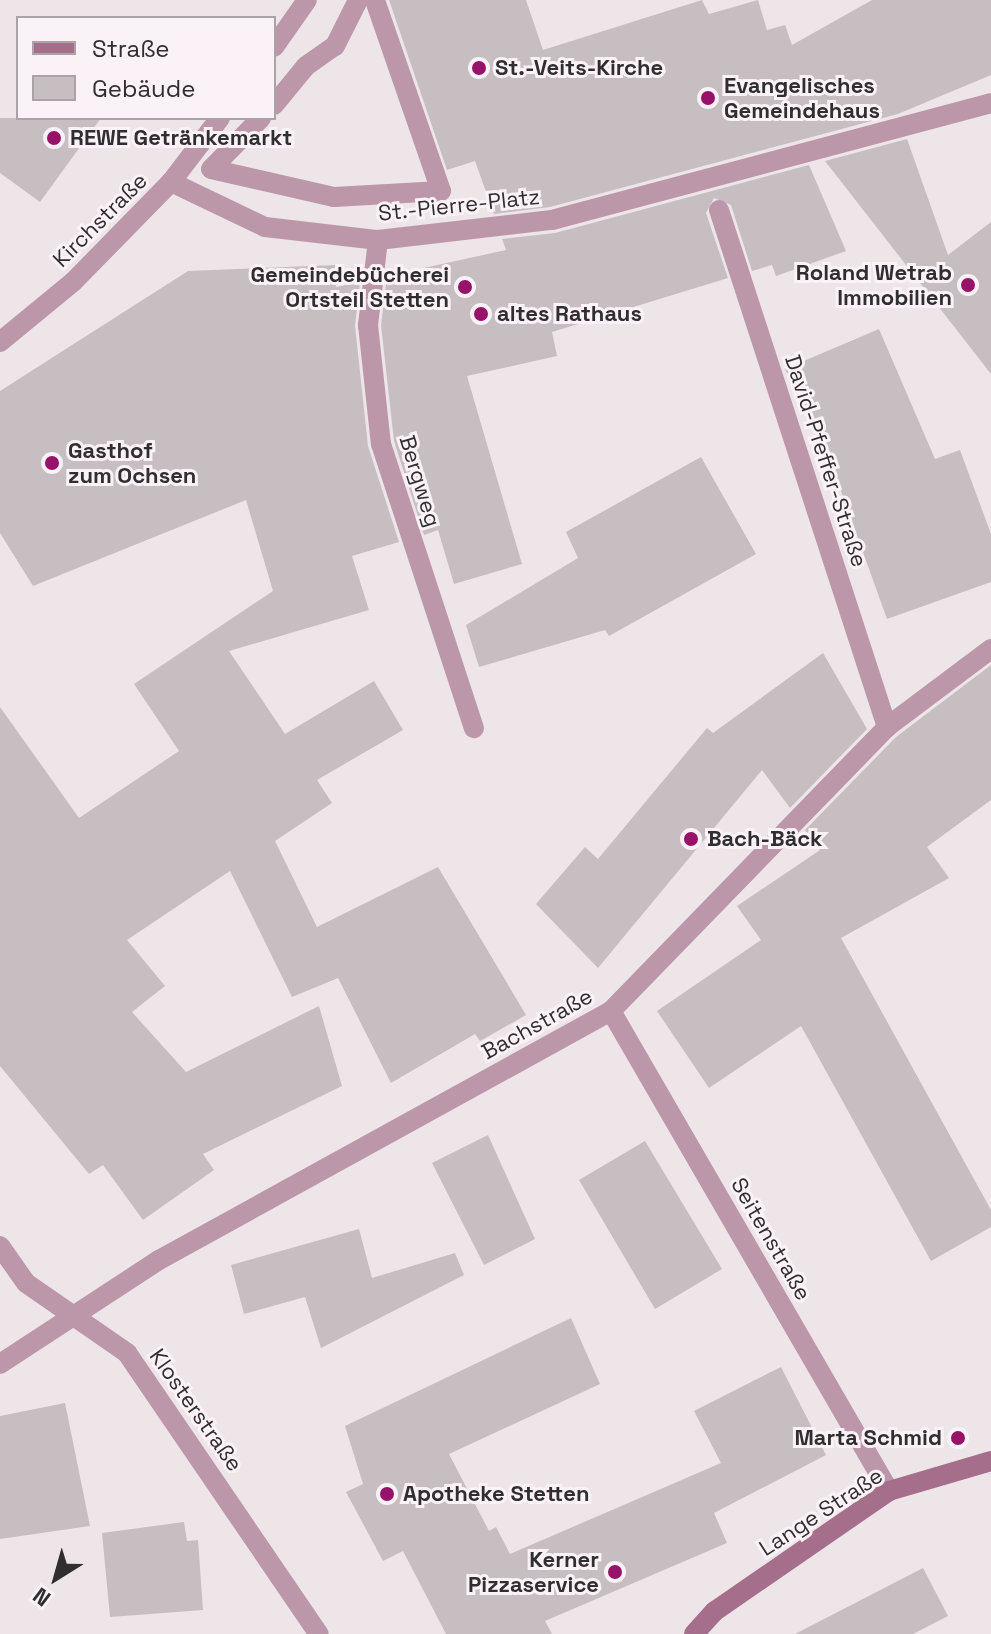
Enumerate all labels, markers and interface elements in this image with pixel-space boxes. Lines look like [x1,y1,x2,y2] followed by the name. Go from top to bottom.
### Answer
[16,16,276,120] legend
[92,33,169,64] text: Straße
[495,55,663,81] place label: St.-Veits-Kirche
[470,59,488,77] marker: St.-Veits-Kirche
[724,72,880,124] place label: Evangelisches Gemeindehaus
[92,73,195,104] text: Gebäude
[699,89,717,107] marker: Evangelisches Gemeindehaus
[70,125,292,151] place label: REWE Getränkemarkt
[45,129,63,147] marker: REWE Getränkemarkt
[47,167,153,273] street label: Kirchstraße
[377,183,541,227] street label: St.-Pierre-Platz
[796,259,952,310] place label: Roland Wetrab Immobilien
[251,261,449,312] place label: Gemeindebücherei Ortsteil Stetten
[959,276,977,294] marker: Roland Wetrab Immobilien
[456,278,474,296] marker: Gemeindebücherei Ortsteil Stetten
[497,301,642,327] place label: altes Rathaus
[472,305,490,323] marker: altes Rathaus
[779,352,873,570] street label: David-Pfeffer-Straße
[394,432,446,530] street label: Bergweg
[68,437,196,488] place label: Gasthof zum Ochsen
[43,454,61,472] marker: Gasthof zum Ochsen
[707,826,822,852] place label: Bach-Bäck
[682,830,700,848] marker: Bach-Bäck
[477,983,597,1065] street label: Bachstraße
[725,1173,817,1305] street label: Seitenstraße
[144,1344,248,1476] street label: Klosterstraße
[794,1425,942,1451] place label: Marta Schmid
[949,1429,967,1447] marker: Marta Schmid
[754,1462,888,1562] street label: Lange Straße
[403,1481,590,1507] place label: Apotheke Stetten
[378,1485,396,1503] marker: Apotheke Stetten
[16,1538,96,1618] north arrow
[468,1546,599,1598] place label: Kerner Pizzaservice
[606,1563,624,1581] marker: Kerner Pizzaservice
[27,1582,56,1613] text: N

